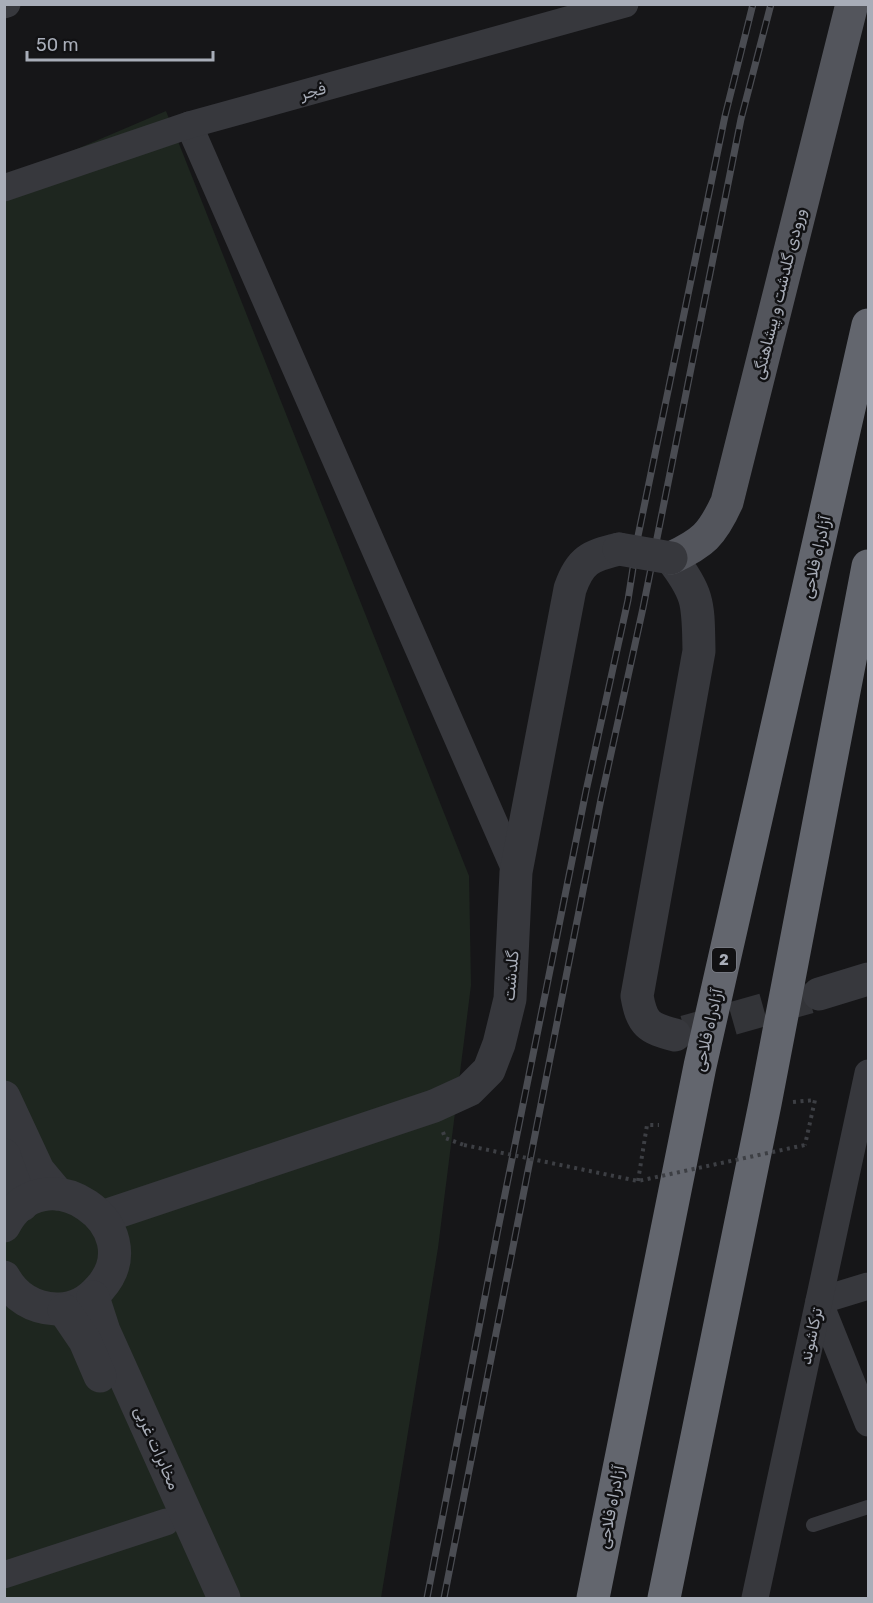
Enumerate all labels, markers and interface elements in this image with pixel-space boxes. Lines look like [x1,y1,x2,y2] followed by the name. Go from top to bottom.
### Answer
[27,24,213,62] scale bar
[36,34,79,56] text: 50 m
[297,78,329,105] street label: فجر
[749,206,810,382] street label: ورودی گلدشت و پیشاهنگی
[797,513,836,601] street label: آزادراه فلاحی
[712,948,736,972] road number: 2
[499,949,523,1002] street label: گلدشت
[689,986,728,1074] street label: آزادراه فلاحی
[796,1306,827,1367] street label: ترکاشوند
[129,1403,184,1493] street label: مخابرات غربی
[594,1463,629,1551] street label: آزادراه فلاحی

